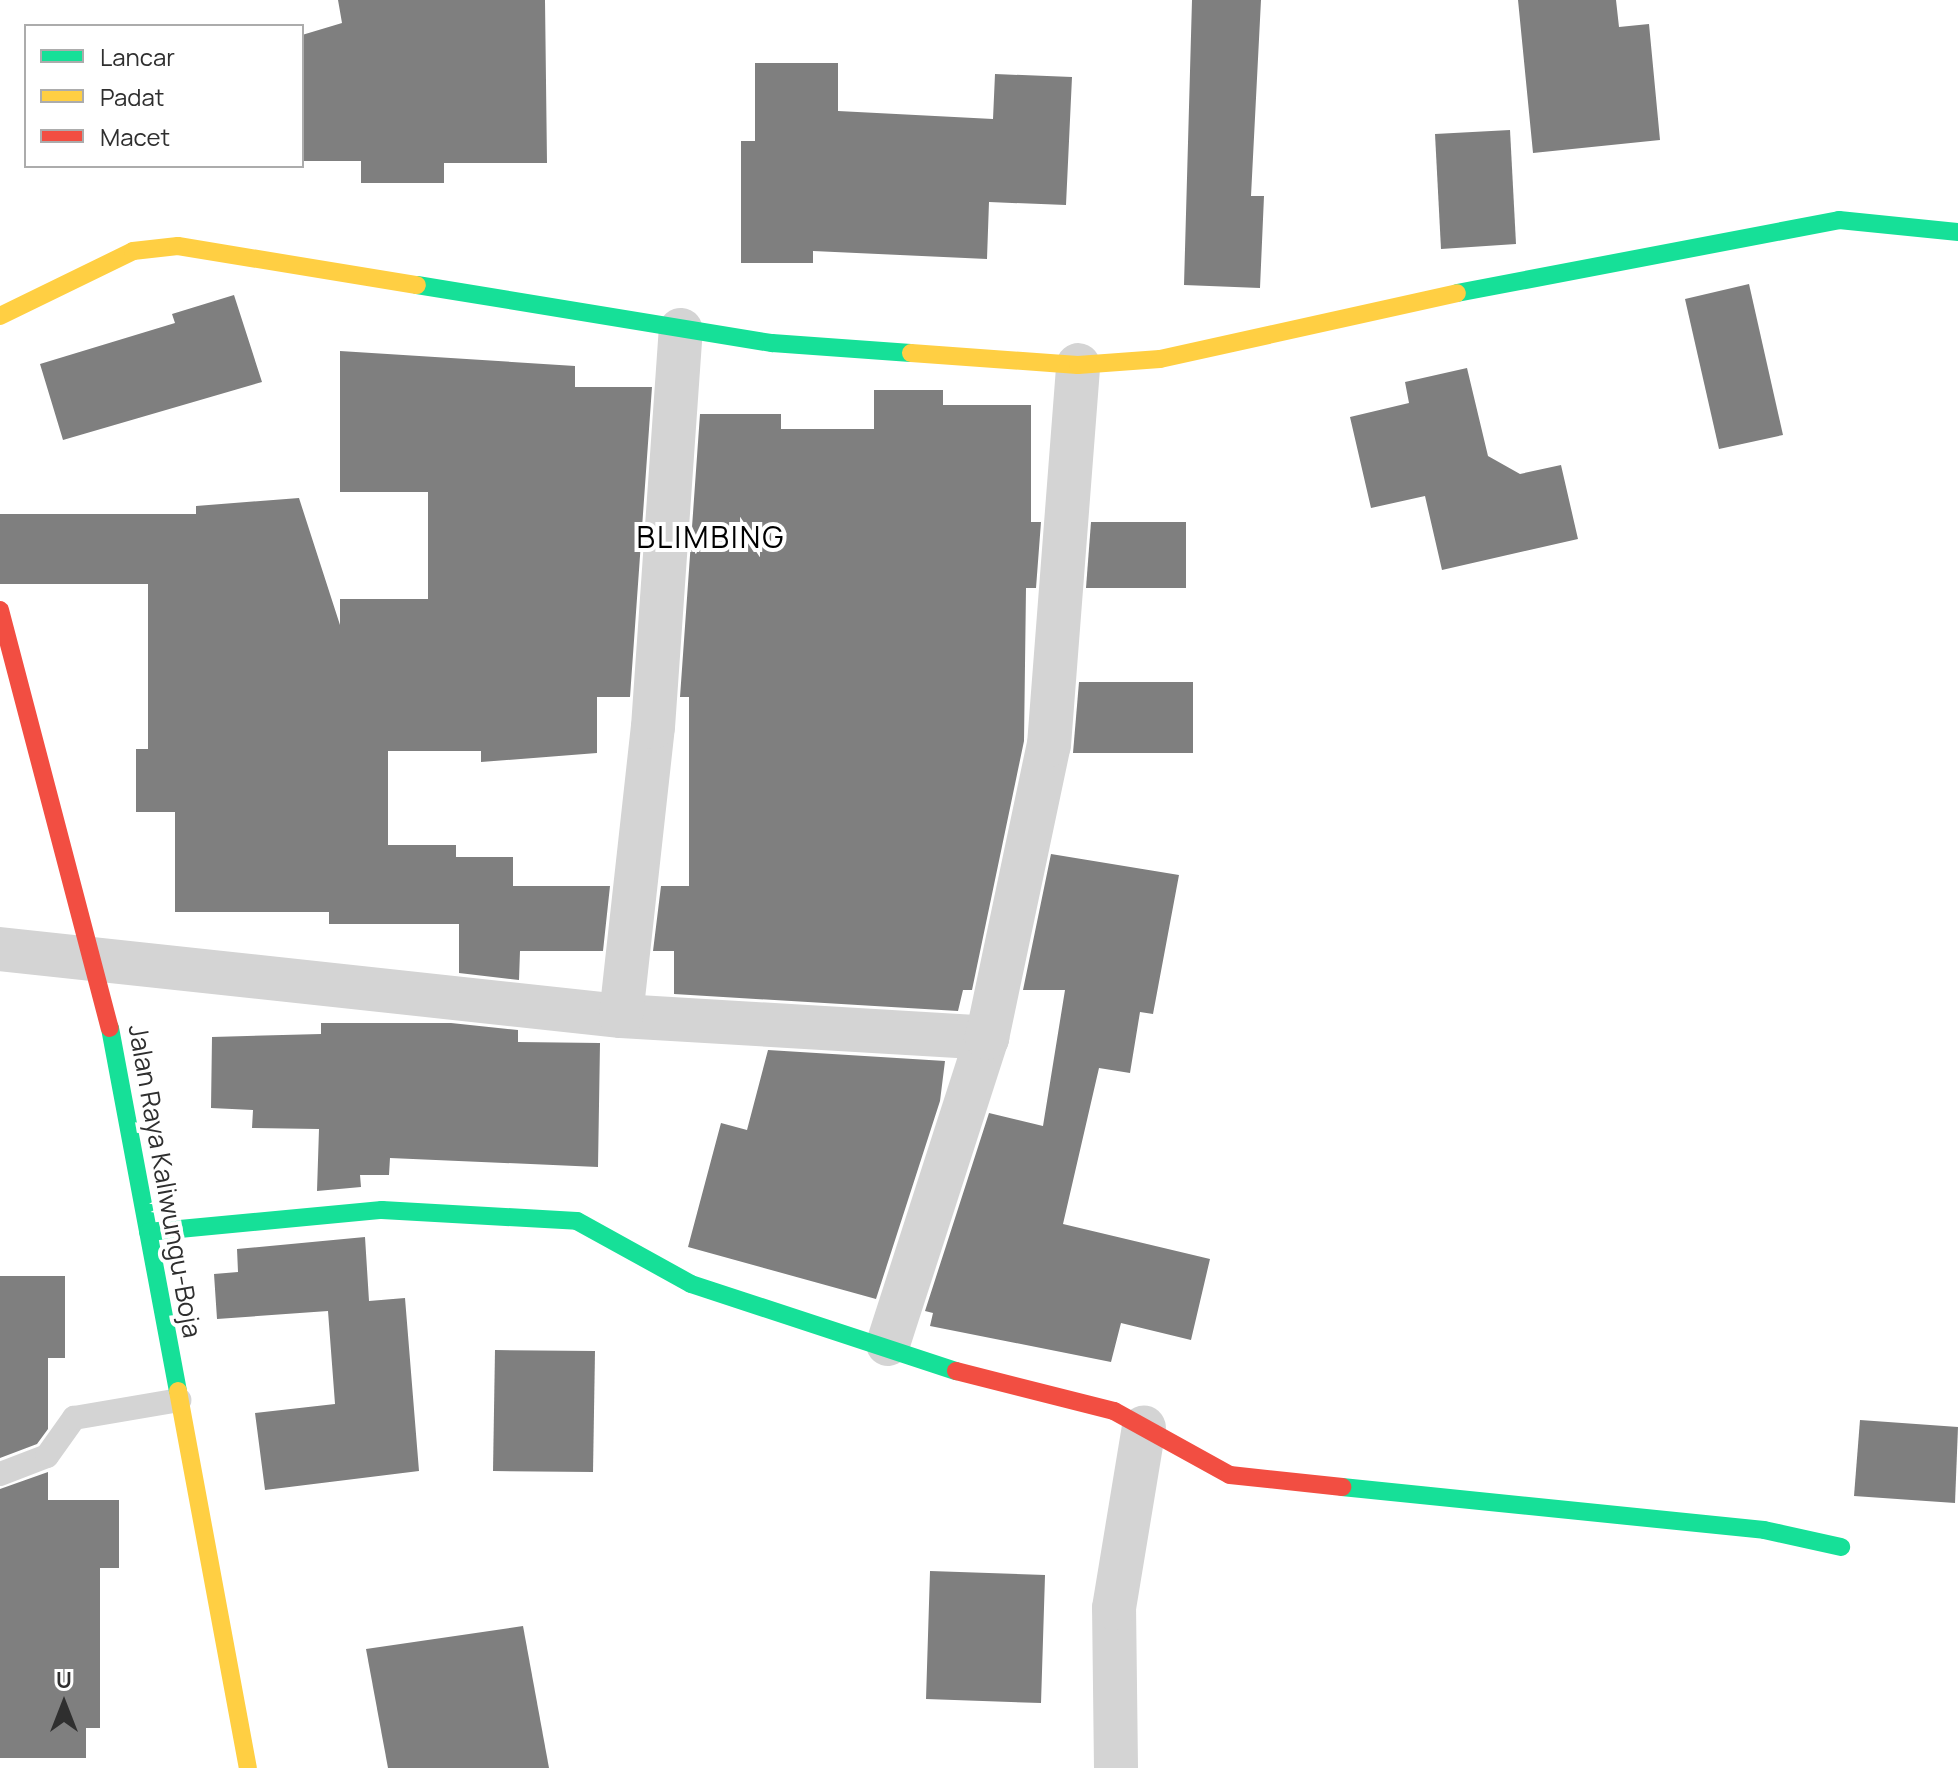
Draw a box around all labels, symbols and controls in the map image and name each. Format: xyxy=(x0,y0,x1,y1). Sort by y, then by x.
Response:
legend xyxy=(24,24,304,168)
text: Lancar xyxy=(100,40,175,73)
text: Padat xyxy=(100,80,164,113)
text: Macet xyxy=(100,120,170,153)
district label: BLIMBING xyxy=(636,519,786,555)
street label: Jalan Raya Kaliwungu-Boja xyxy=(122,1022,208,1340)
north arrow xyxy=(24,1664,104,1744)
text: U xyxy=(56,1665,72,1695)

